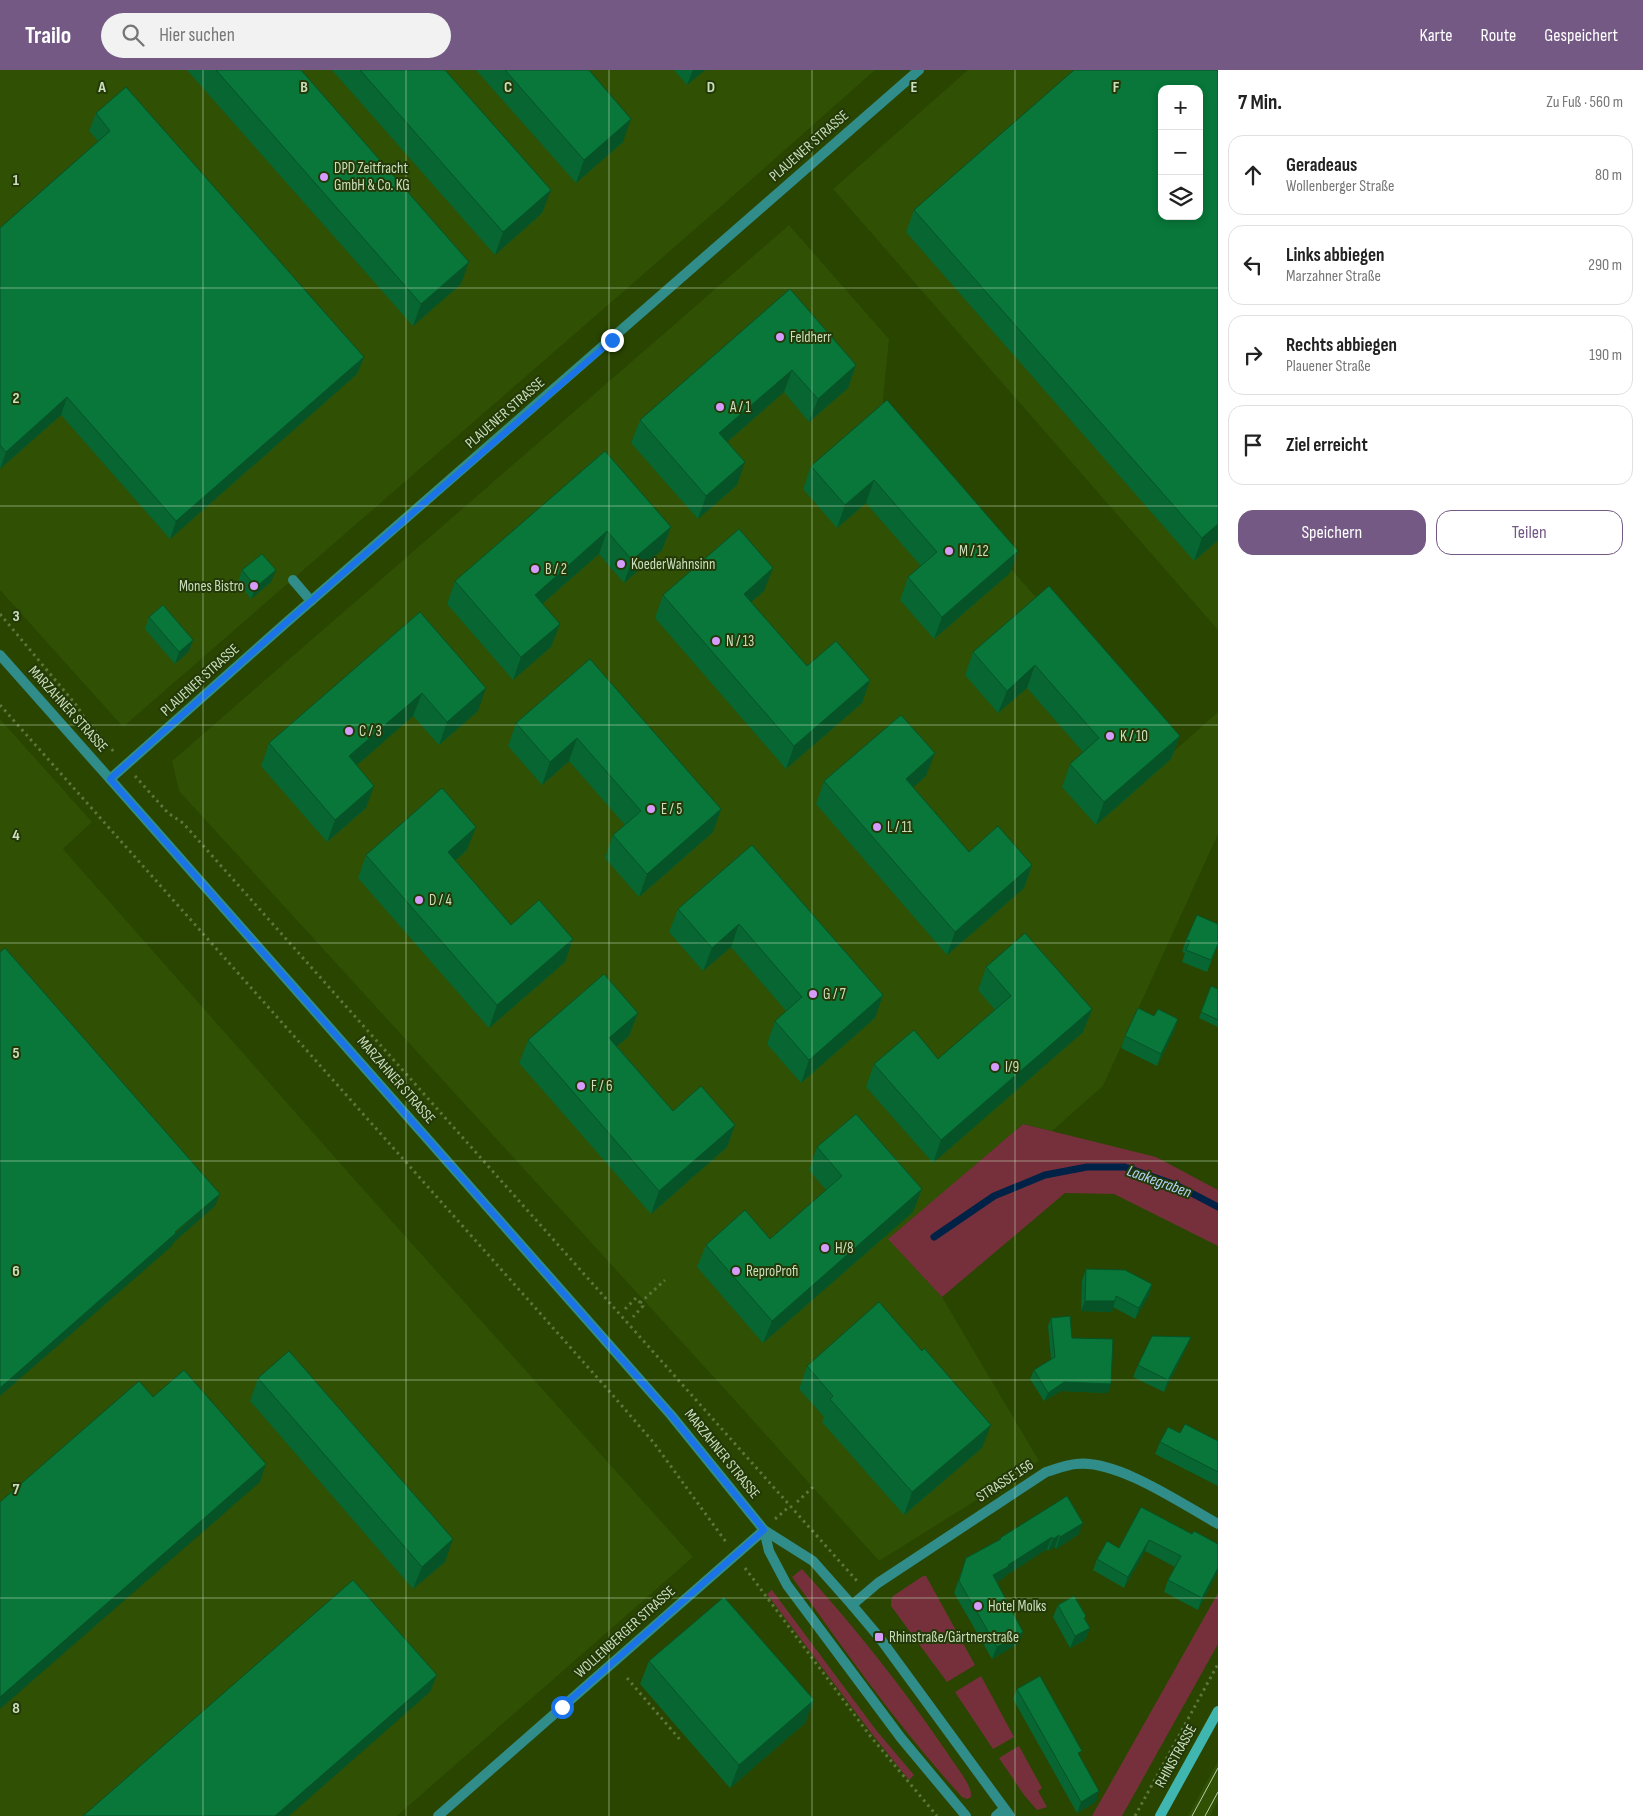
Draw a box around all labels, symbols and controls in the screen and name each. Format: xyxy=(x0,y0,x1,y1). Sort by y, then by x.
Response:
search box xyxy=(101,13,451,58)
text: Trailo xyxy=(25,21,71,50)
icon: search xyxy=(119,21,147,49)
text: Hier suchen xyxy=(159,24,235,47)
text: Karte xyxy=(1420,25,1453,46)
text: Route xyxy=(1481,25,1516,46)
text: Gespeichert xyxy=(1544,25,1618,46)
text: A xyxy=(97,78,106,97)
text: B xyxy=(300,78,308,97)
text: C xyxy=(504,78,512,97)
text: D xyxy=(707,78,715,97)
text: E xyxy=(911,78,918,97)
text: F xyxy=(1113,78,1120,97)
map controls xyxy=(1158,85,1203,220)
button: + xyxy=(1158,85,1203,130)
text: 7 Min. xyxy=(1238,90,1282,115)
text: Zu Fuß · 560 m xyxy=(1546,93,1623,112)
street label: PLAUENER STRASSE xyxy=(765,106,853,186)
button: − xyxy=(1158,130,1203,175)
text: Geradeaus xyxy=(1286,154,1357,177)
place label: DPD Zeitfracht GmbH & Co. KG xyxy=(334,159,410,195)
icon: ahead xyxy=(1239,161,1267,189)
text: 80 m xyxy=(1595,166,1622,185)
text: 1 xyxy=(13,171,20,190)
marker: DPD Zeitfracht GmbH & Co. KG xyxy=(318,171,330,183)
button: layers xyxy=(1158,175,1203,220)
text: Wollenberger Straße xyxy=(1286,177,1395,196)
text: Links abbiegen xyxy=(1286,244,1384,267)
icon: left xyxy=(1239,251,1267,279)
text: 290 m xyxy=(1588,256,1622,275)
text: Marzahner Straße xyxy=(1286,267,1381,286)
place label: Feldherr xyxy=(790,328,832,347)
route end xyxy=(601,329,624,352)
marker: Feldherr xyxy=(774,331,786,343)
text: Rechts abbiegen xyxy=(1286,334,1397,357)
icon: right xyxy=(1239,341,1267,369)
text: 190 m xyxy=(1589,346,1622,365)
text: Plauener Straße xyxy=(1286,357,1371,376)
street label: PLAUENER STRASSE xyxy=(461,373,549,453)
text: 2 xyxy=(12,389,20,408)
place label: A / 1 xyxy=(729,398,752,417)
marker: A / 1 xyxy=(714,401,726,413)
icon: arrive xyxy=(1239,431,1267,459)
text: Ziel erreicht xyxy=(1286,434,1368,457)
button: Speichern xyxy=(1238,510,1426,555)
button: Teilen xyxy=(1436,510,1623,555)
place label: M / 12 xyxy=(959,542,989,561)
marker: M / 12 xyxy=(943,545,955,557)
place label: KoederWahnsinn xyxy=(631,555,715,574)
marker: KoederWahnsinn xyxy=(615,558,627,570)
place label: B / 2 xyxy=(545,560,567,579)
marker: B / 2 xyxy=(529,563,541,575)
place label: Mones Bistro xyxy=(179,577,244,596)
marker: Mones Bistro xyxy=(248,580,260,592)
text: 3 xyxy=(12,607,20,626)
place label: N / 13 xyxy=(726,632,754,651)
marker: N / 13 xyxy=(710,635,722,647)
street label: PLAUENER STRASSE xyxy=(157,640,243,720)
street label: MARZAHNER STRASSE xyxy=(24,662,112,756)
place label: C / 3 xyxy=(359,722,382,741)
marker: C / 3 xyxy=(343,725,355,737)
place label: K / 10 xyxy=(1120,727,1148,746)
marker: K / 10 xyxy=(1104,730,1116,742)
place label: E / 5 xyxy=(661,800,682,819)
marker: E / 5 xyxy=(645,803,657,815)
place label: L / 11 xyxy=(887,818,913,837)
marker: L / 11 xyxy=(871,821,883,833)
text: 4 xyxy=(12,826,20,845)
place label: D / 4 xyxy=(429,891,452,910)
marker: D / 4 xyxy=(413,894,425,906)
place label: G / 7 xyxy=(823,985,846,1004)
marker: G / 7 xyxy=(807,988,819,1000)
street label: MARZAHNER STRASSE xyxy=(353,1032,439,1128)
text: 5 xyxy=(12,1044,20,1063)
place label: I/9 xyxy=(1005,1058,1019,1077)
marker: I/9 xyxy=(989,1061,1001,1073)
place label: F / 6 xyxy=(591,1077,613,1096)
marker: F / 6 xyxy=(575,1080,587,1092)
water label: Laakegraben xyxy=(1124,1162,1194,1203)
place label: H/8 xyxy=(835,1239,854,1258)
marker: H/8 xyxy=(819,1242,831,1254)
text: 6 xyxy=(12,1262,20,1281)
place label: ReproProfi xyxy=(746,1262,798,1281)
marker: ReproProfi xyxy=(730,1265,742,1277)
street label: MARZAHNER STRASSE xyxy=(680,1405,764,1503)
street label: STRASSE 156 xyxy=(973,1455,1037,1507)
text: 7 xyxy=(13,1480,20,1499)
street label: WOLLENBERGER STRASSE xyxy=(571,1582,679,1682)
place label: Hotel Molks xyxy=(988,1597,1046,1616)
marker: Hotel Molks xyxy=(972,1600,984,1612)
place label: Rhinstraße/Gärtnerstraße xyxy=(889,1628,1019,1647)
marker: Rhinstraße/Gärtnerstraße xyxy=(873,1631,885,1643)
route start xyxy=(551,1696,574,1719)
text: 8 xyxy=(12,1699,20,1718)
street label: RHINSTRASSE xyxy=(1151,1721,1201,1791)

